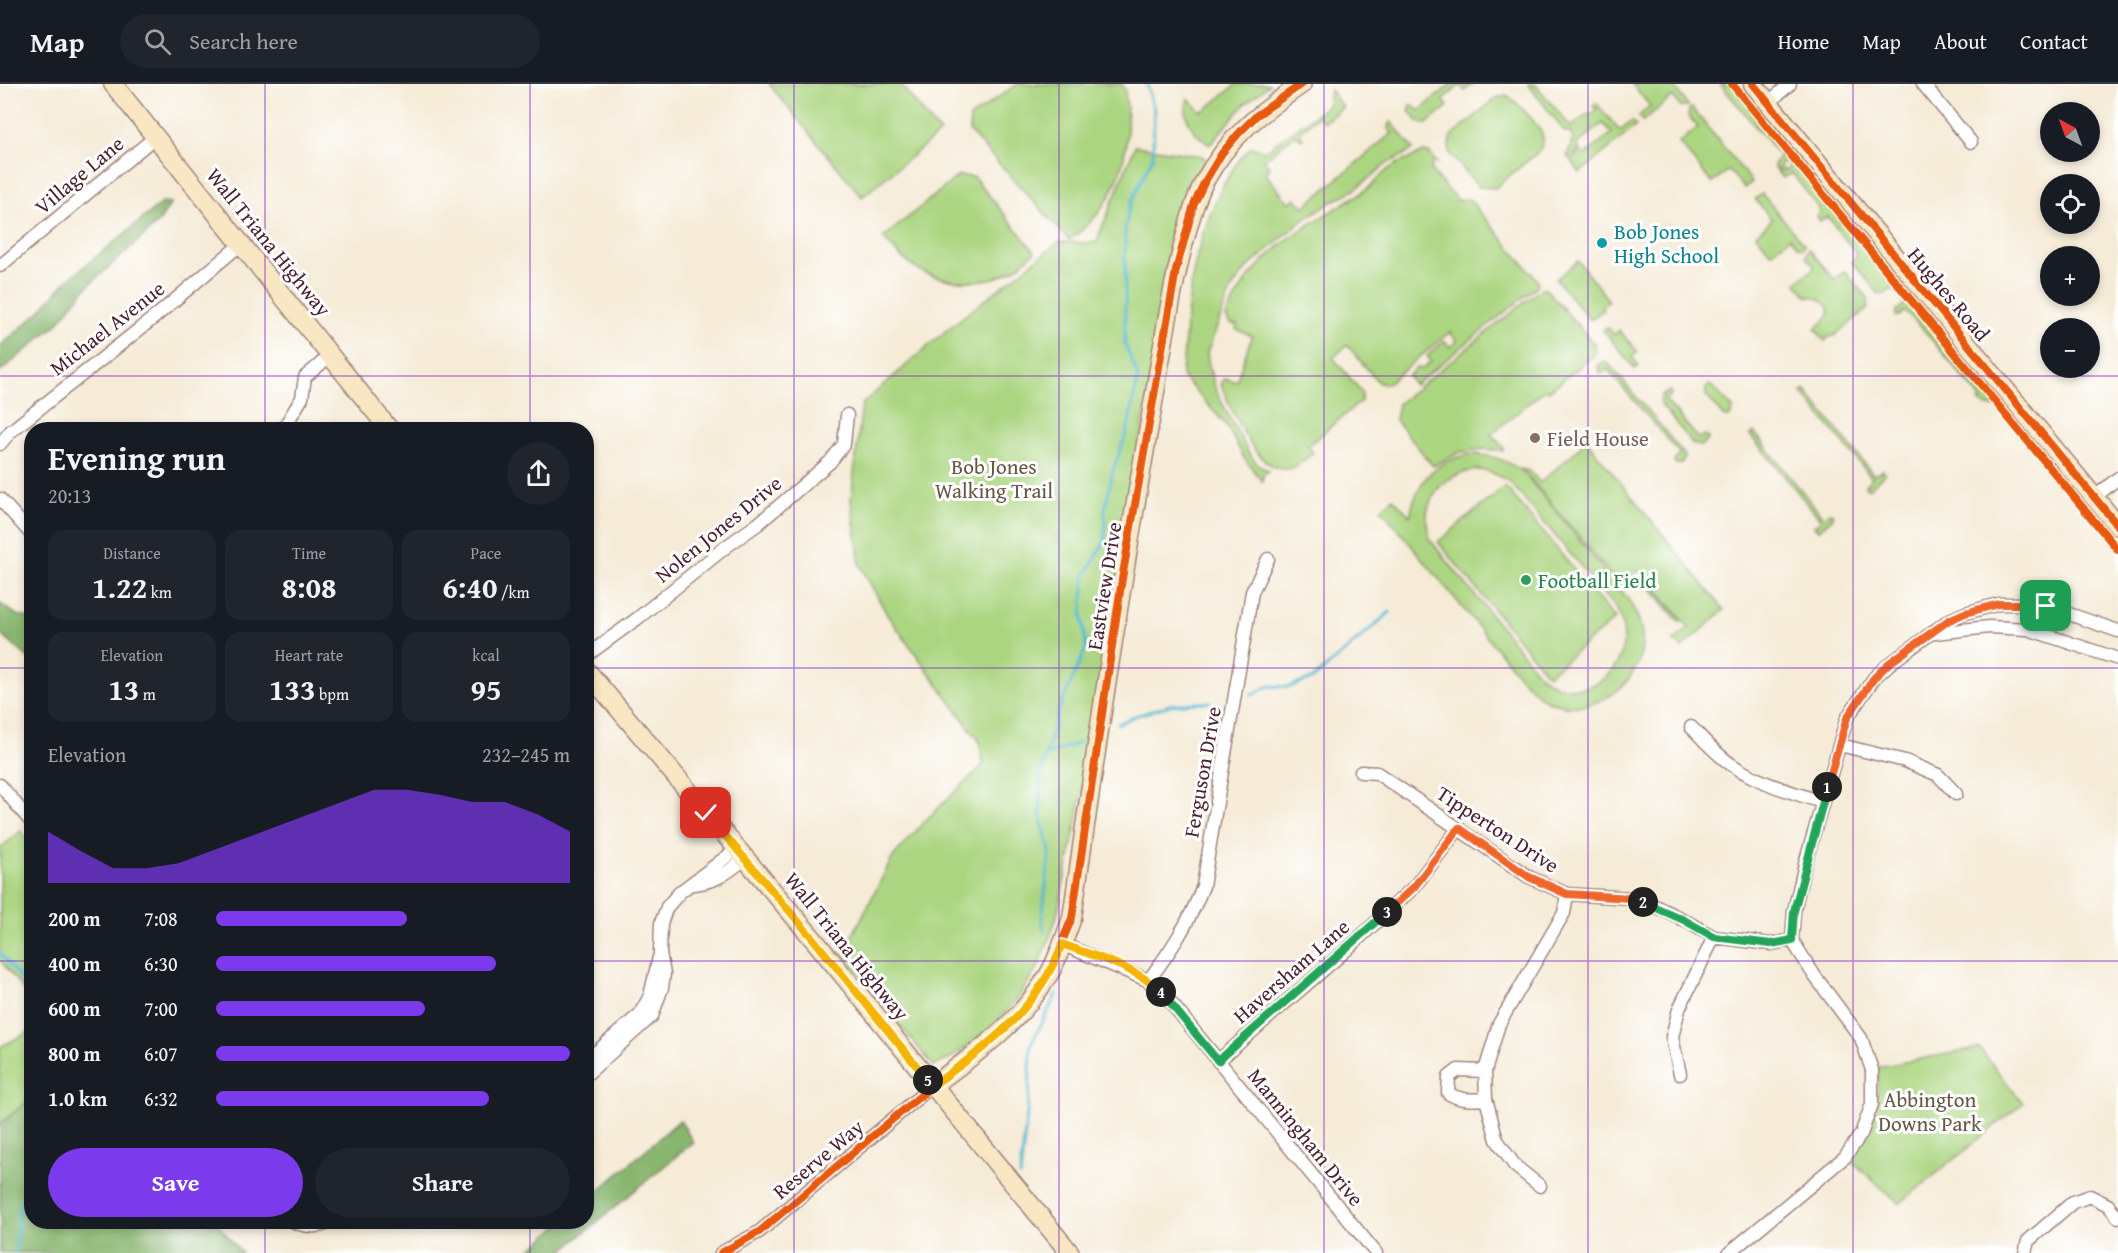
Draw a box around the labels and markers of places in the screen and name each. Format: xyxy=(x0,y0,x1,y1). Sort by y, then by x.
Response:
place label: Bob Jones High School xyxy=(1614,216,1719,271)
marker: Bob Jones High School xyxy=(1595,236,1609,250)
place label: Field House xyxy=(1547,423,1649,454)
marker: Field House xyxy=(1528,431,1542,445)
place label: Football Field xyxy=(1538,565,1657,596)
marker: Football Field xyxy=(1519,573,1533,587)
pin xyxy=(2020,580,2071,631)
pin: 1 xyxy=(1812,772,1842,802)
pin xyxy=(680,787,731,838)
pin: 2 xyxy=(1628,887,1658,917)
pin: 3 xyxy=(1372,897,1402,927)
pin: 4 xyxy=(1146,977,1176,1007)
pin: 5 xyxy=(913,1065,943,1095)

